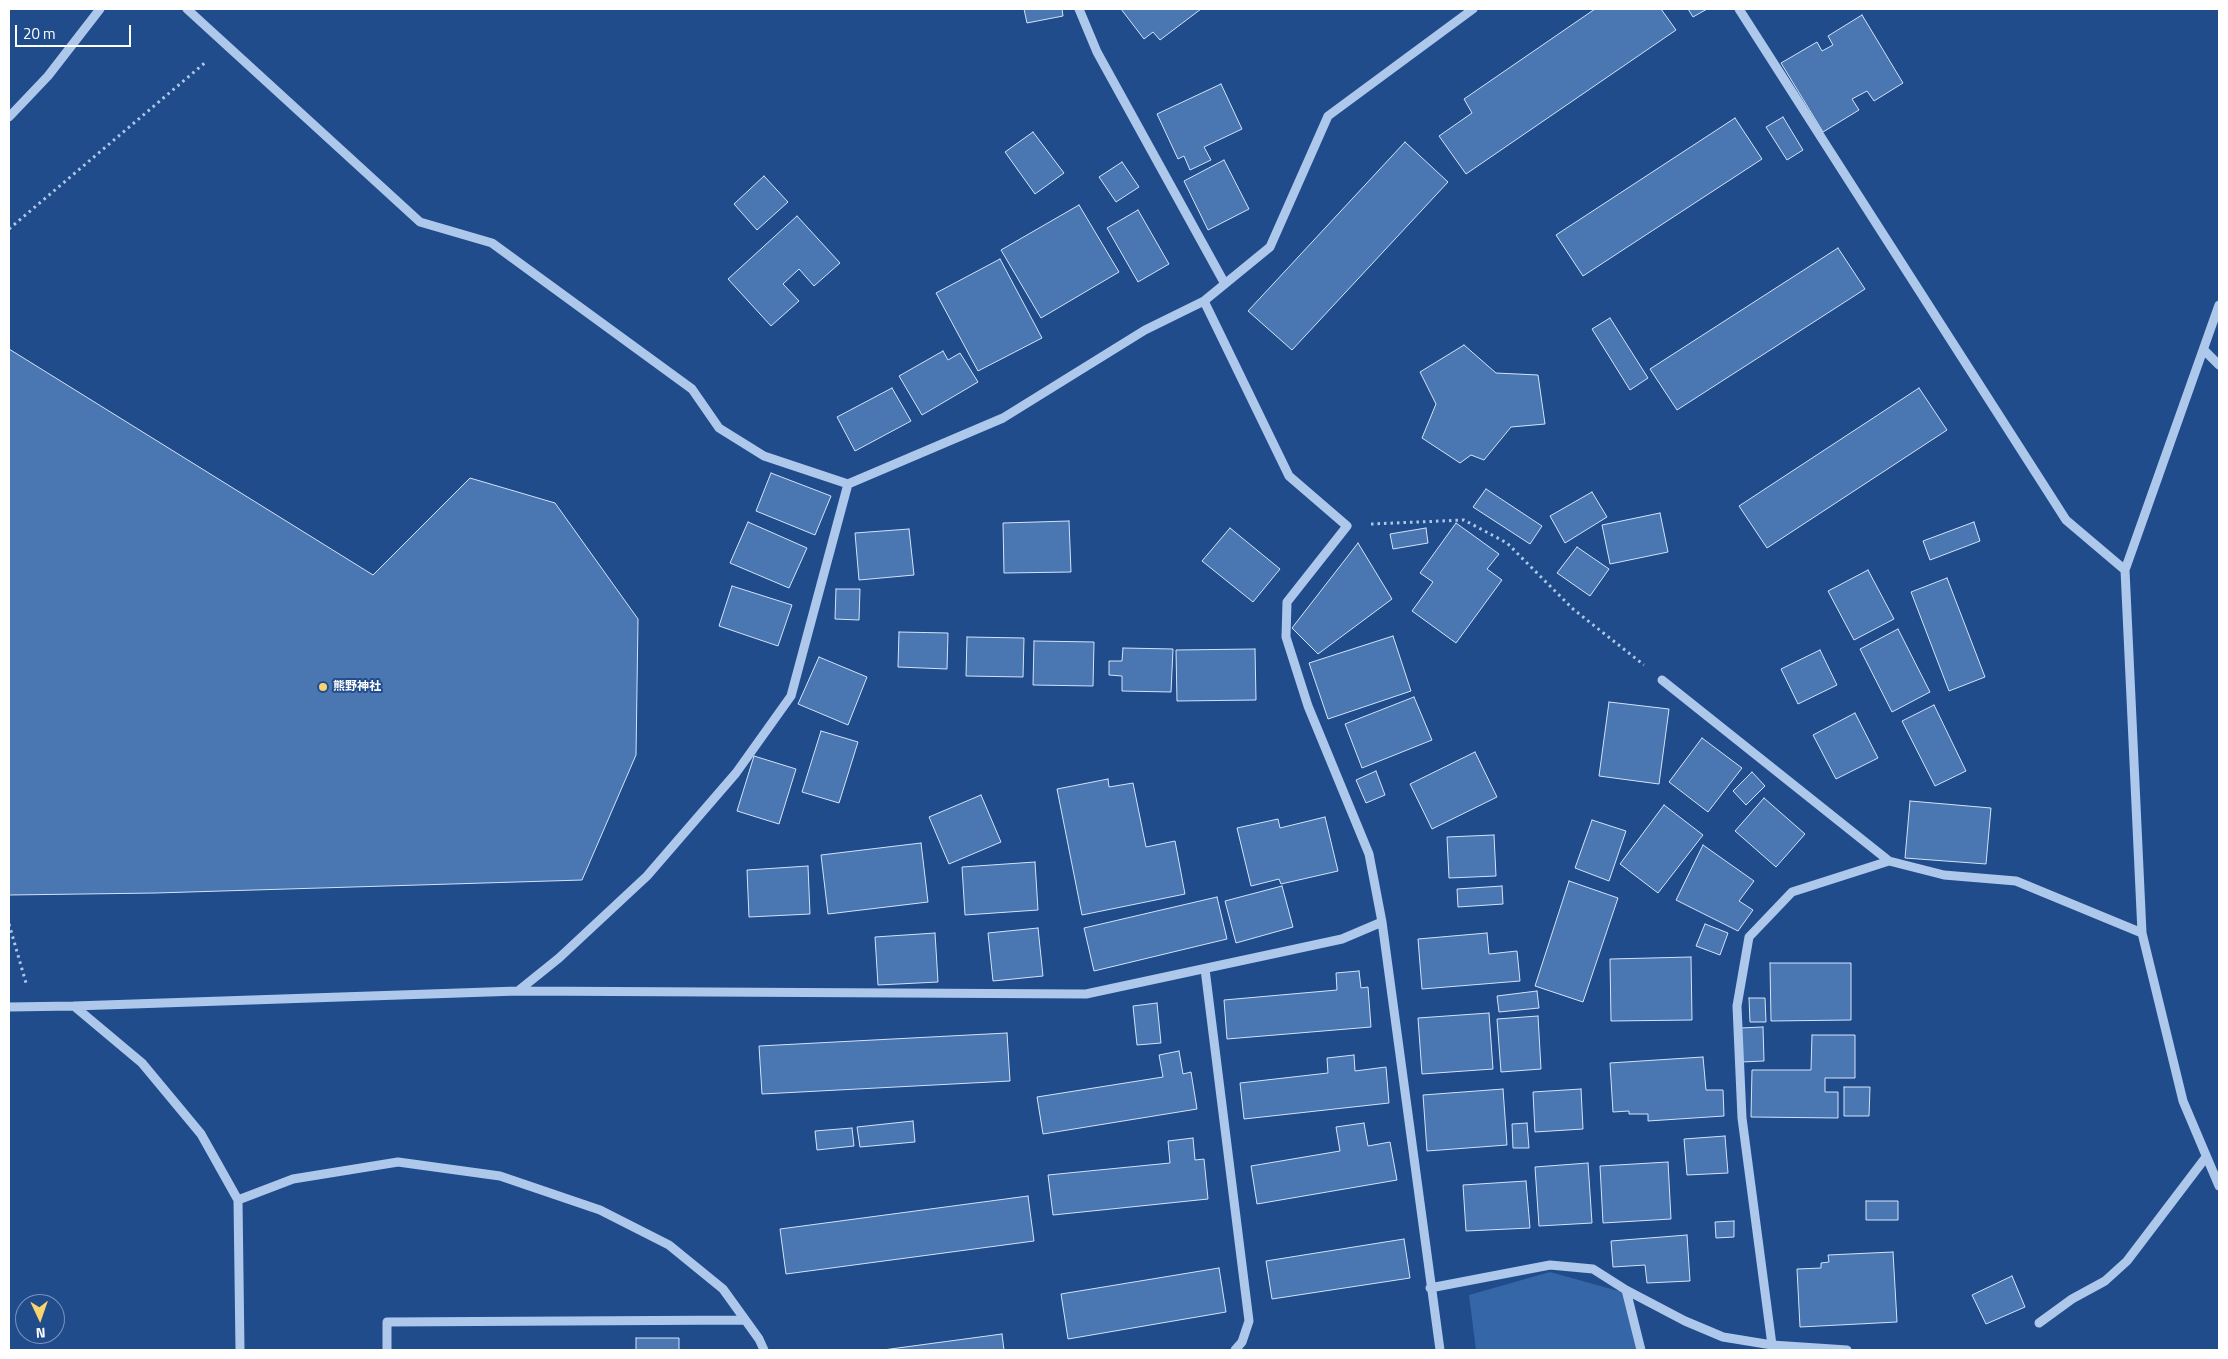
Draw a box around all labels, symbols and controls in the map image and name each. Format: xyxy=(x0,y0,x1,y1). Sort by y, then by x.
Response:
scale bar xyxy=(18,15,134,47)
text: 20 m xyxy=(23,22,56,45)
place label: 熊野神社 xyxy=(333,680,381,694)
marker: 熊野神社 xyxy=(317,681,329,693)
north arrow xyxy=(15,1294,65,1344)
text: N xyxy=(35,1323,46,1344)

